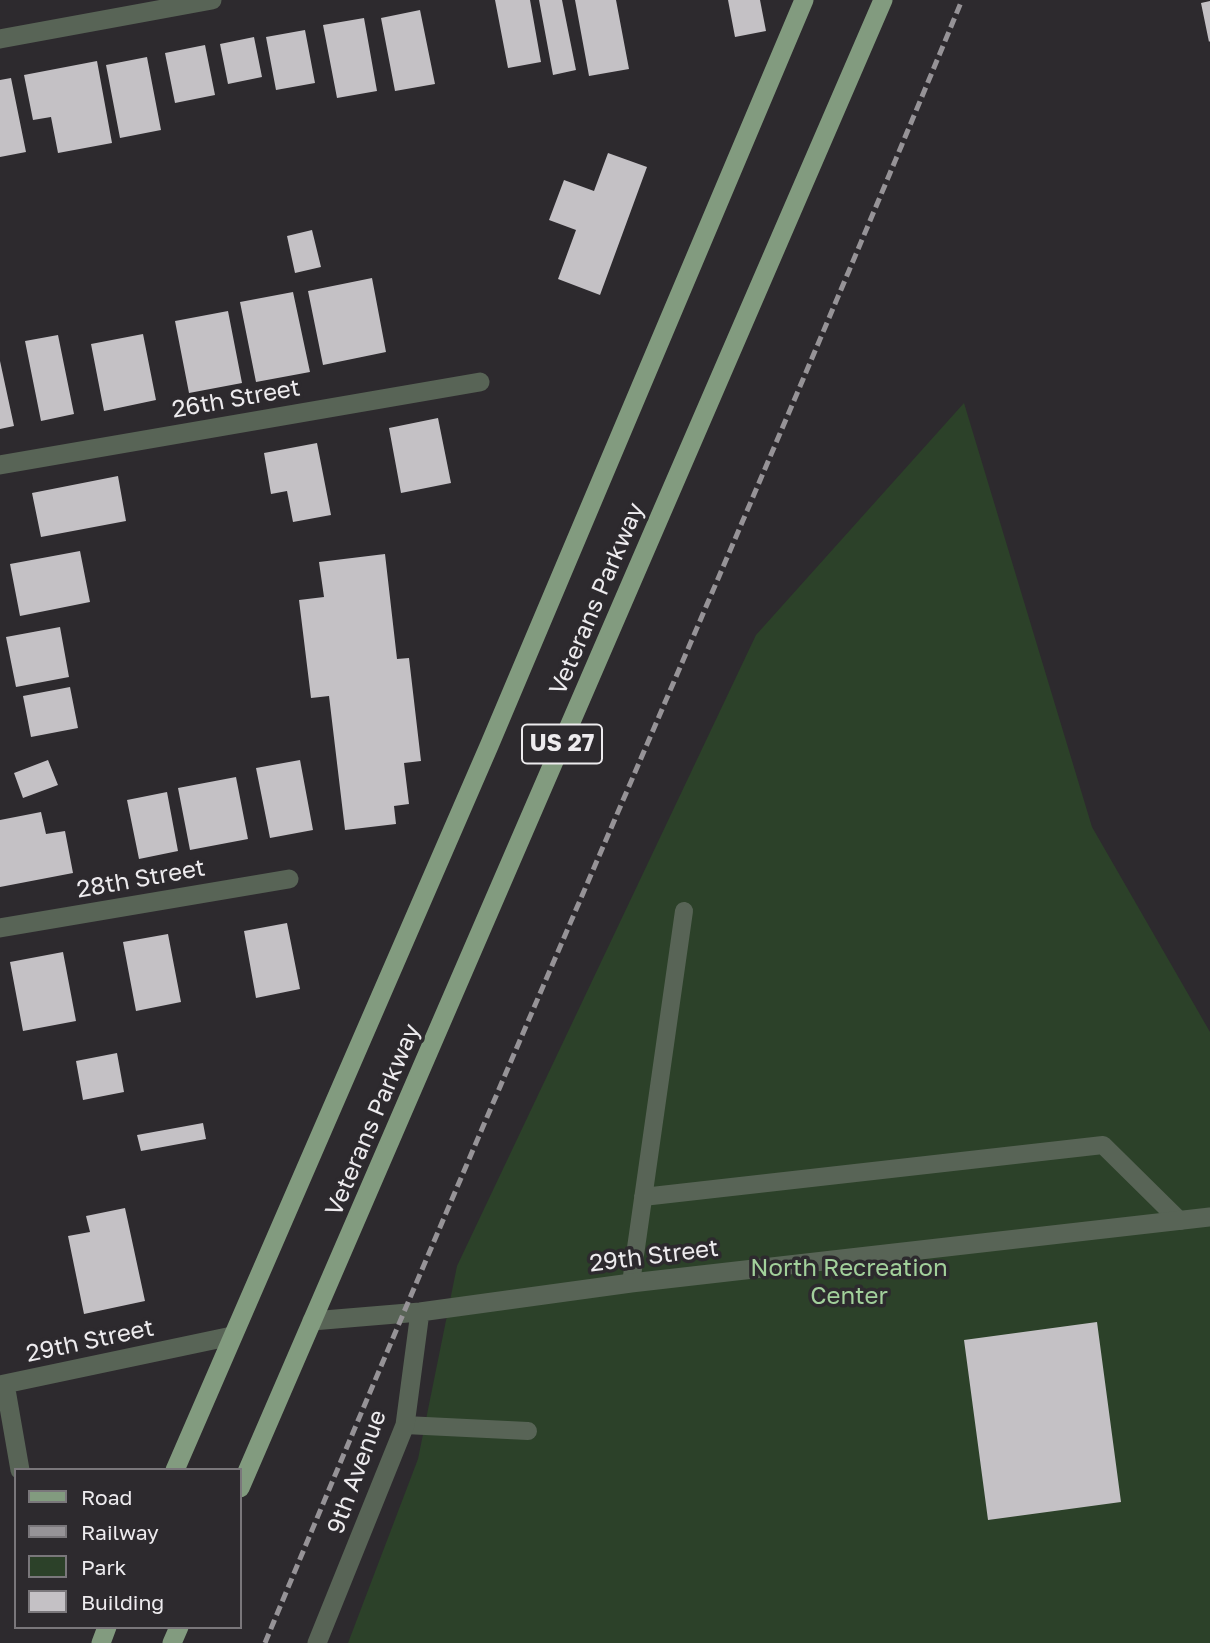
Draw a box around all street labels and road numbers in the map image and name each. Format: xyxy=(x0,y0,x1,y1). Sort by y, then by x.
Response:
street label: 26th Street xyxy=(170,374,302,424)
street label: Veterans Parkway xyxy=(544,499,650,699)
road number: US 27 xyxy=(522,724,602,764)
street label: 28th Street xyxy=(75,854,207,904)
street label: Veterans Parkway xyxy=(320,1020,426,1220)
street label: 29th Street xyxy=(588,1234,720,1278)
street label: 29th Street xyxy=(24,1313,156,1369)
street label: 9th Avenue xyxy=(321,1406,393,1538)

